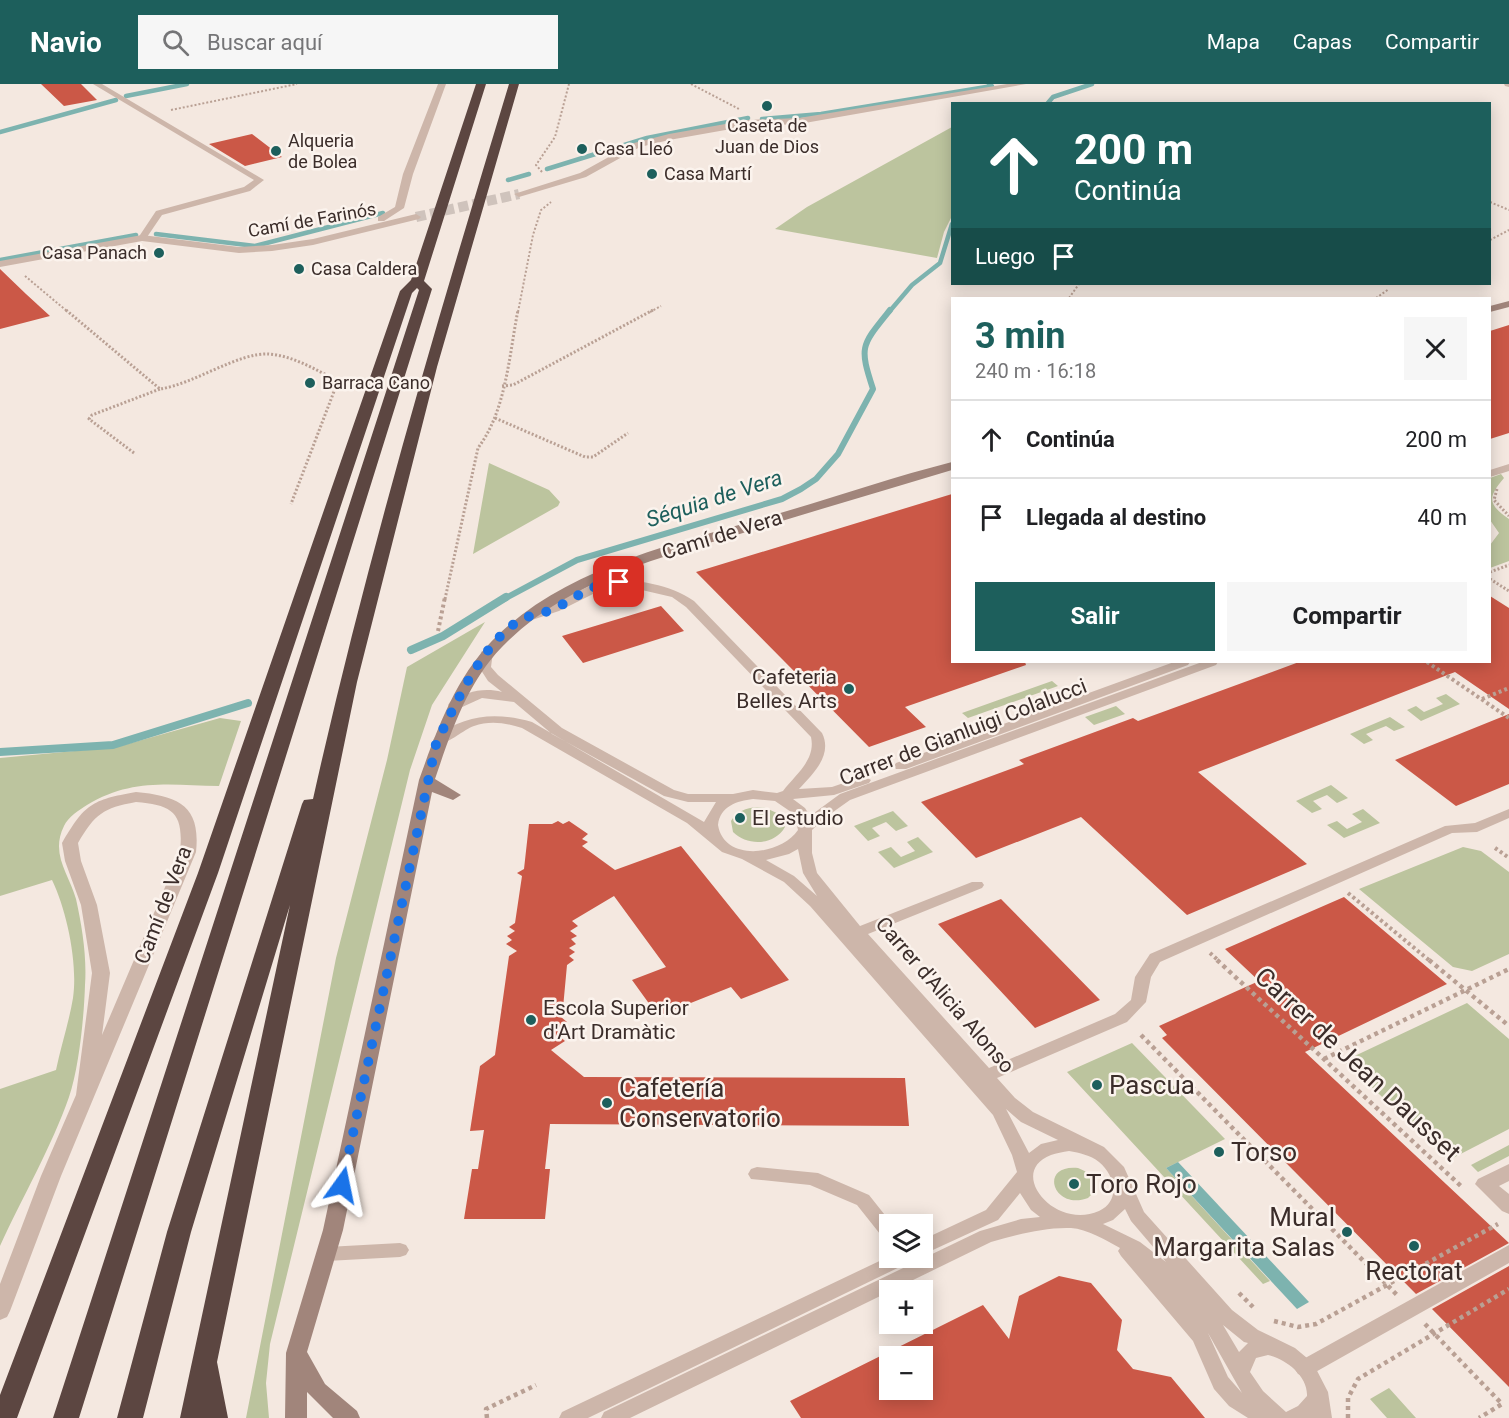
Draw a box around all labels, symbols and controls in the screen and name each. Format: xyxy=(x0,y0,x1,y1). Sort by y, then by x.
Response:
search box xyxy=(138,15,558,69)
text: Navio xyxy=(30,26,102,59)
icon: search xyxy=(159,26,192,59)
text: Buscar aquí xyxy=(207,30,323,55)
text: Mapa xyxy=(1207,30,1260,54)
text: Capas xyxy=(1293,30,1352,54)
text: Compartir xyxy=(1385,30,1479,54)
marker: Caseta de Juan de Dios xyxy=(760,99,774,113)
place label: Caseta de Juan de Dios xyxy=(715,115,819,157)
text: 200 m xyxy=(1074,125,1193,174)
icon: ahead xyxy=(975,126,1053,204)
place label: Alqueria de Bolea xyxy=(288,130,357,172)
place label: Casa Lleó xyxy=(594,138,673,159)
marker: Casa Lleó xyxy=(575,142,589,156)
marker: Alqueria de Bolea xyxy=(269,144,283,158)
place label: Casa Martí xyxy=(664,163,752,184)
marker: Casa Martí xyxy=(645,167,659,181)
text: Continúa xyxy=(1074,175,1182,207)
street label: Camí de Farinós xyxy=(246,198,378,241)
icon: arrive xyxy=(1047,240,1080,273)
place label: Casa Panach xyxy=(42,242,147,263)
text: Luego xyxy=(975,244,1035,269)
marker: Casa Panach xyxy=(152,246,166,260)
place label: Casa Caldera xyxy=(311,258,417,279)
marker: Casa Caldera xyxy=(292,262,306,276)
text: 3 min xyxy=(975,315,1066,357)
button: close xyxy=(1404,317,1467,380)
text: 240 m · 16:18 xyxy=(975,359,1096,383)
place label: Barraca Cano xyxy=(322,372,430,393)
marker: Barraca Cano xyxy=(303,376,317,390)
icon: ahead xyxy=(975,423,1008,456)
text: Continúa xyxy=(1026,427,1115,452)
text: 200 m xyxy=(1405,427,1467,452)
water label: Séquia de Vera xyxy=(643,465,785,532)
icon: arrive xyxy=(975,501,1008,534)
street label: Camí de Vera xyxy=(659,505,785,565)
text: Llegada al destino xyxy=(1026,505,1206,530)
text: 40 m xyxy=(1418,505,1467,530)
pin xyxy=(593,556,644,607)
icon: arrive xyxy=(602,565,635,598)
button: Salir xyxy=(975,582,1215,651)
button: Compartir xyxy=(1227,582,1467,651)
place label: Cafeteria Belles Arts xyxy=(736,665,837,713)
street label: Carrer de Gianluigi Colalucci xyxy=(836,674,1090,790)
marker: Cafeteria Belles Arts xyxy=(842,682,856,696)
place label: El estudio xyxy=(752,806,844,830)
marker: El estudio xyxy=(733,811,747,825)
street label: Camí de Vera xyxy=(130,843,196,967)
street label: Carrer d'Alicia Alonso xyxy=(871,912,1019,1078)
street label: Carrer de Jean Dausset xyxy=(1249,961,1467,1167)
place label: Escola Superior d'Art Dramàtic xyxy=(543,996,689,1044)
marker: Escola Superior d'Art Dramàtic xyxy=(524,1013,538,1027)
place label: Pascua xyxy=(1109,1070,1195,1100)
place label: Cafetería Conservatorio xyxy=(619,1073,781,1133)
marker: Pascua xyxy=(1090,1078,1104,1092)
marker: Cafetería Conservatorio xyxy=(600,1096,614,1110)
place label: Torso xyxy=(1231,1137,1297,1167)
marker: Torso xyxy=(1212,1145,1226,1159)
position arrow xyxy=(310,1153,374,1217)
place label: Toro Rojo xyxy=(1086,1169,1197,1199)
marker: Toro Rojo xyxy=(1067,1177,1081,1191)
place label: Mural Margarita Salas xyxy=(1153,1202,1335,1262)
map controls xyxy=(879,1214,933,1400)
button: layers xyxy=(879,1214,933,1268)
marker: Mural Margarita Salas xyxy=(1340,1225,1354,1239)
marker: Rectorat xyxy=(1407,1239,1421,1253)
place label: Rectorat xyxy=(1365,1256,1463,1286)
button: + xyxy=(879,1280,933,1334)
button: − xyxy=(879,1346,933,1400)

